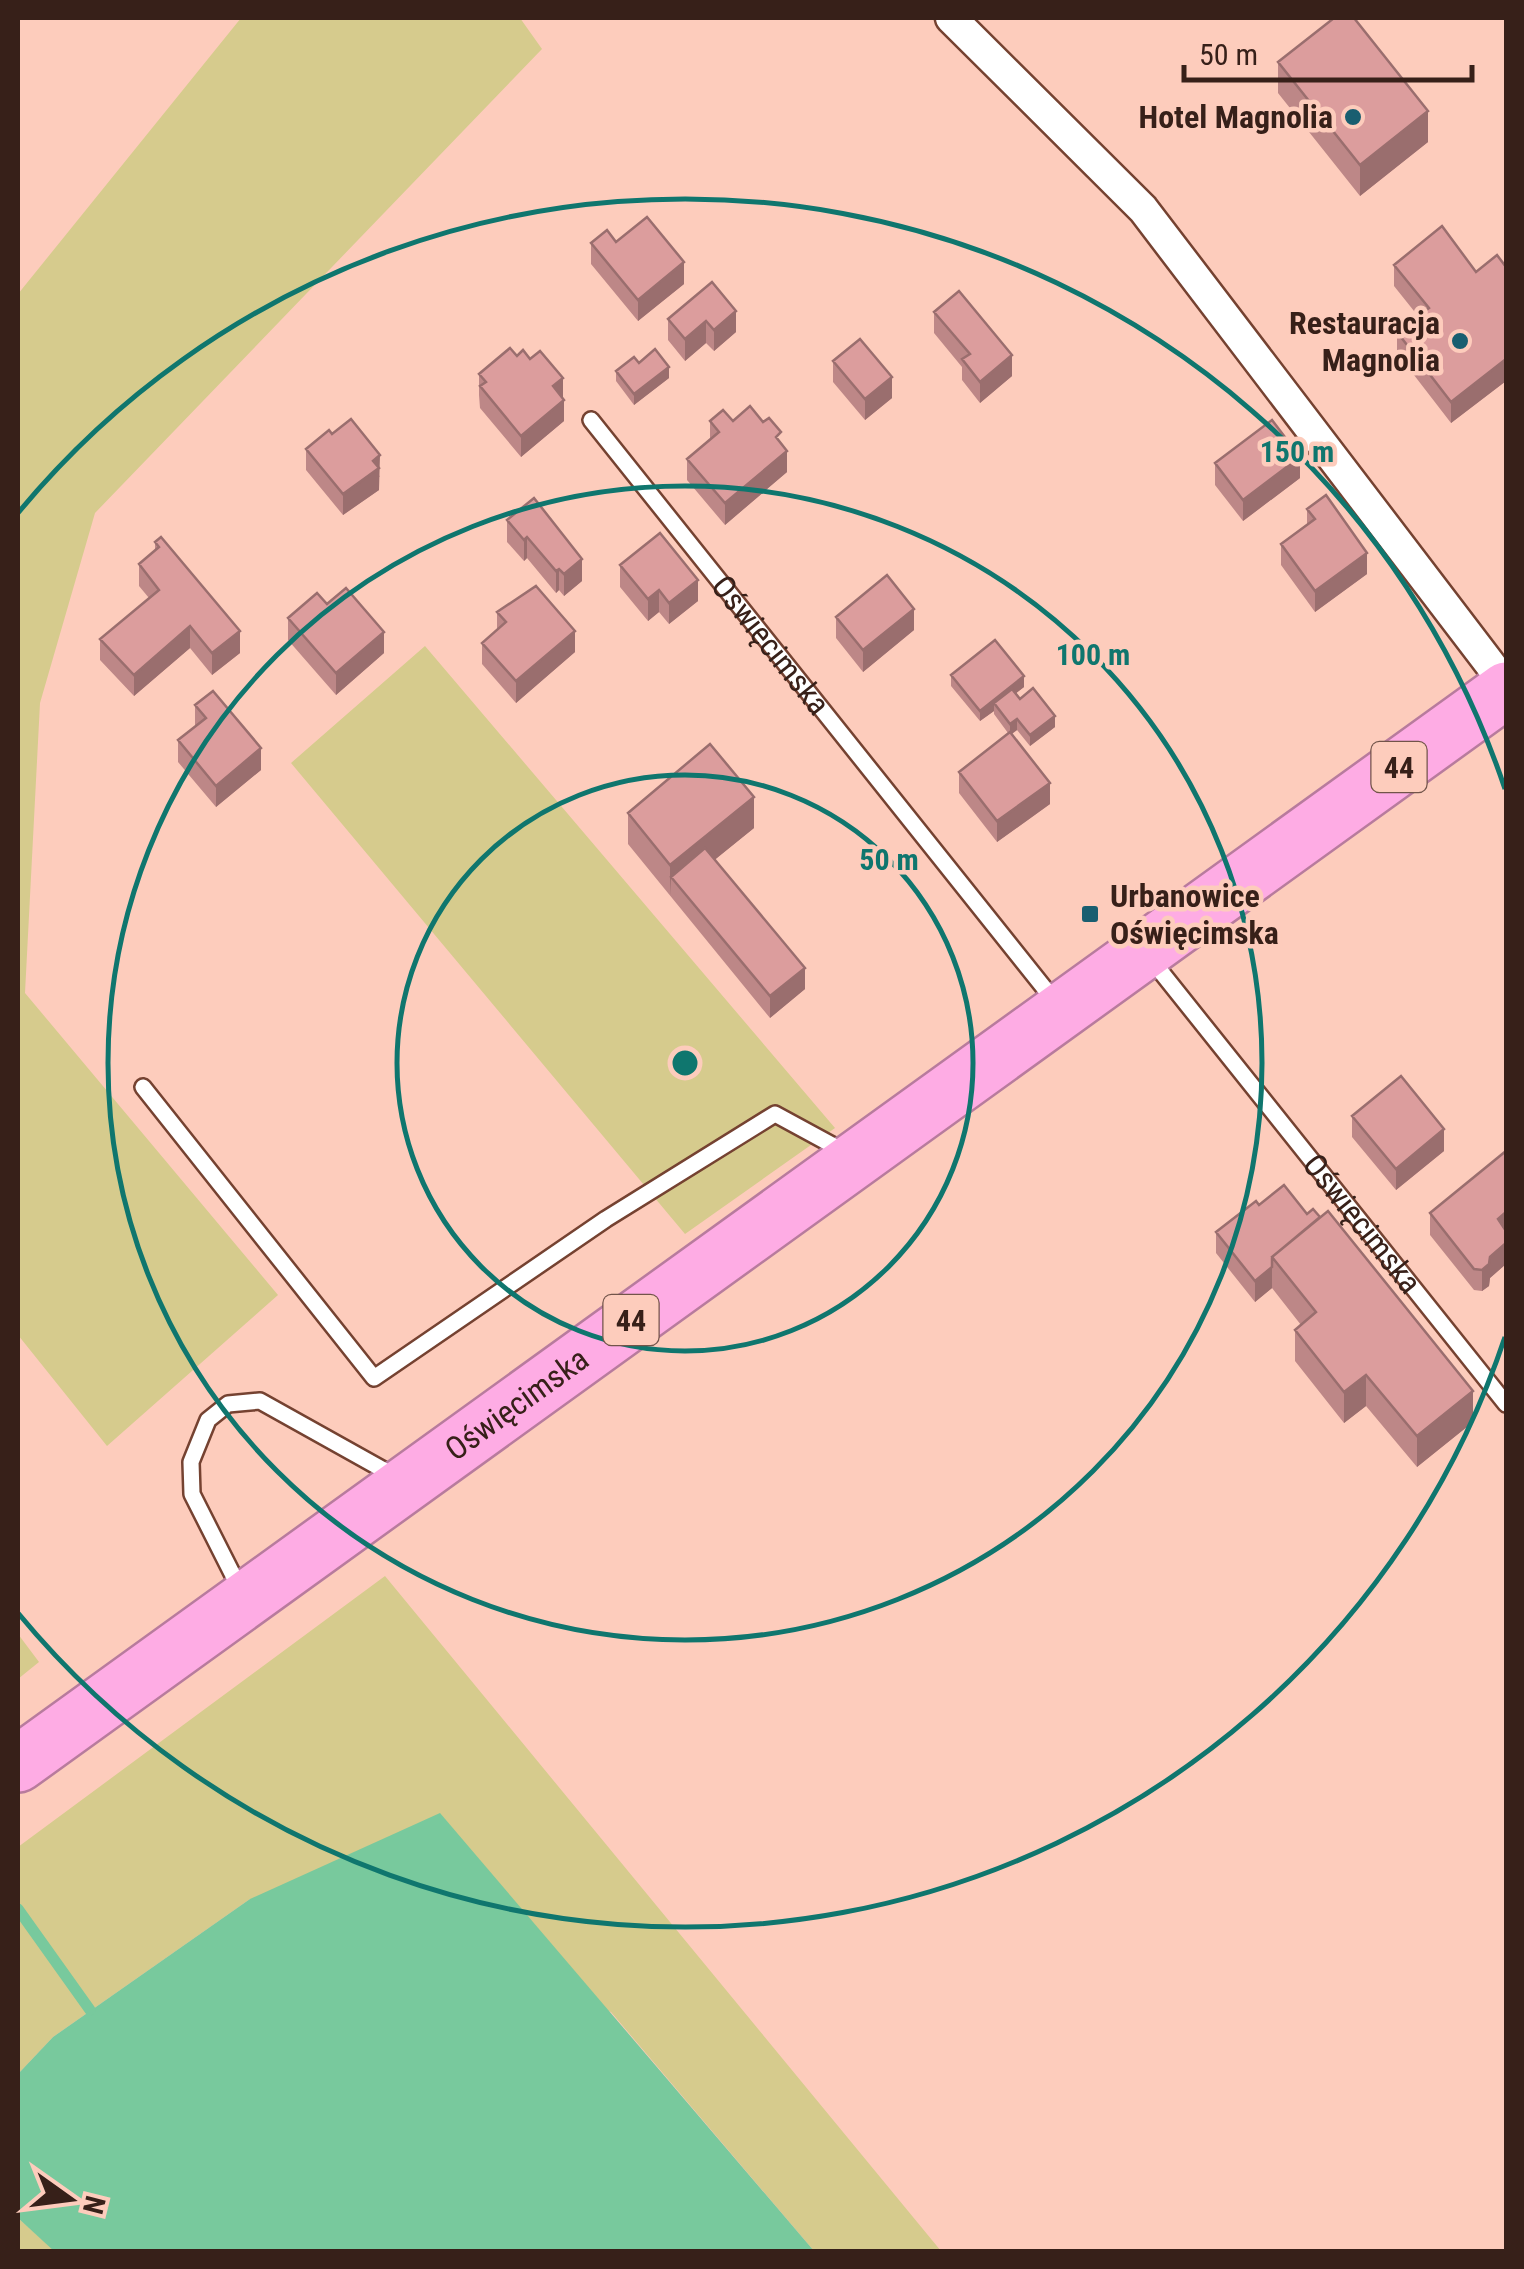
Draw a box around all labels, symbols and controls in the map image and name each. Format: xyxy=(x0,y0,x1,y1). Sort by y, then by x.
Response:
scale bar xyxy=(1184,20,1472,82)
text: 50 m xyxy=(1199,37,1258,72)
place label: Hotel Magnolia xyxy=(1139,98,1333,136)
marker: Hotel Magnolia xyxy=(1342,106,1364,128)
place label: Restauracja Magnolia xyxy=(1289,304,1440,379)
marker: Restauracja Magnolia xyxy=(1449,330,1471,352)
text: 150 m xyxy=(1260,434,1334,469)
street label: Oświęcimska xyxy=(704,568,838,722)
text: 100 m xyxy=(1056,637,1130,672)
road number: 44 xyxy=(1372,742,1426,792)
text: 50 m xyxy=(859,842,919,877)
place label: Urbanowice Oświęcimska xyxy=(1110,877,1279,952)
marker: Urbanowice Oświęcimska xyxy=(1079,903,1101,925)
centre of rings xyxy=(667,1045,703,1081)
street label: Oświęcimska xyxy=(1295,1146,1429,1301)
road number: 44 xyxy=(604,1295,658,1345)
street label: Oświęcimska xyxy=(438,1340,596,1469)
north arrow xyxy=(20,2149,120,2249)
text: N xyxy=(76,2193,112,2217)

